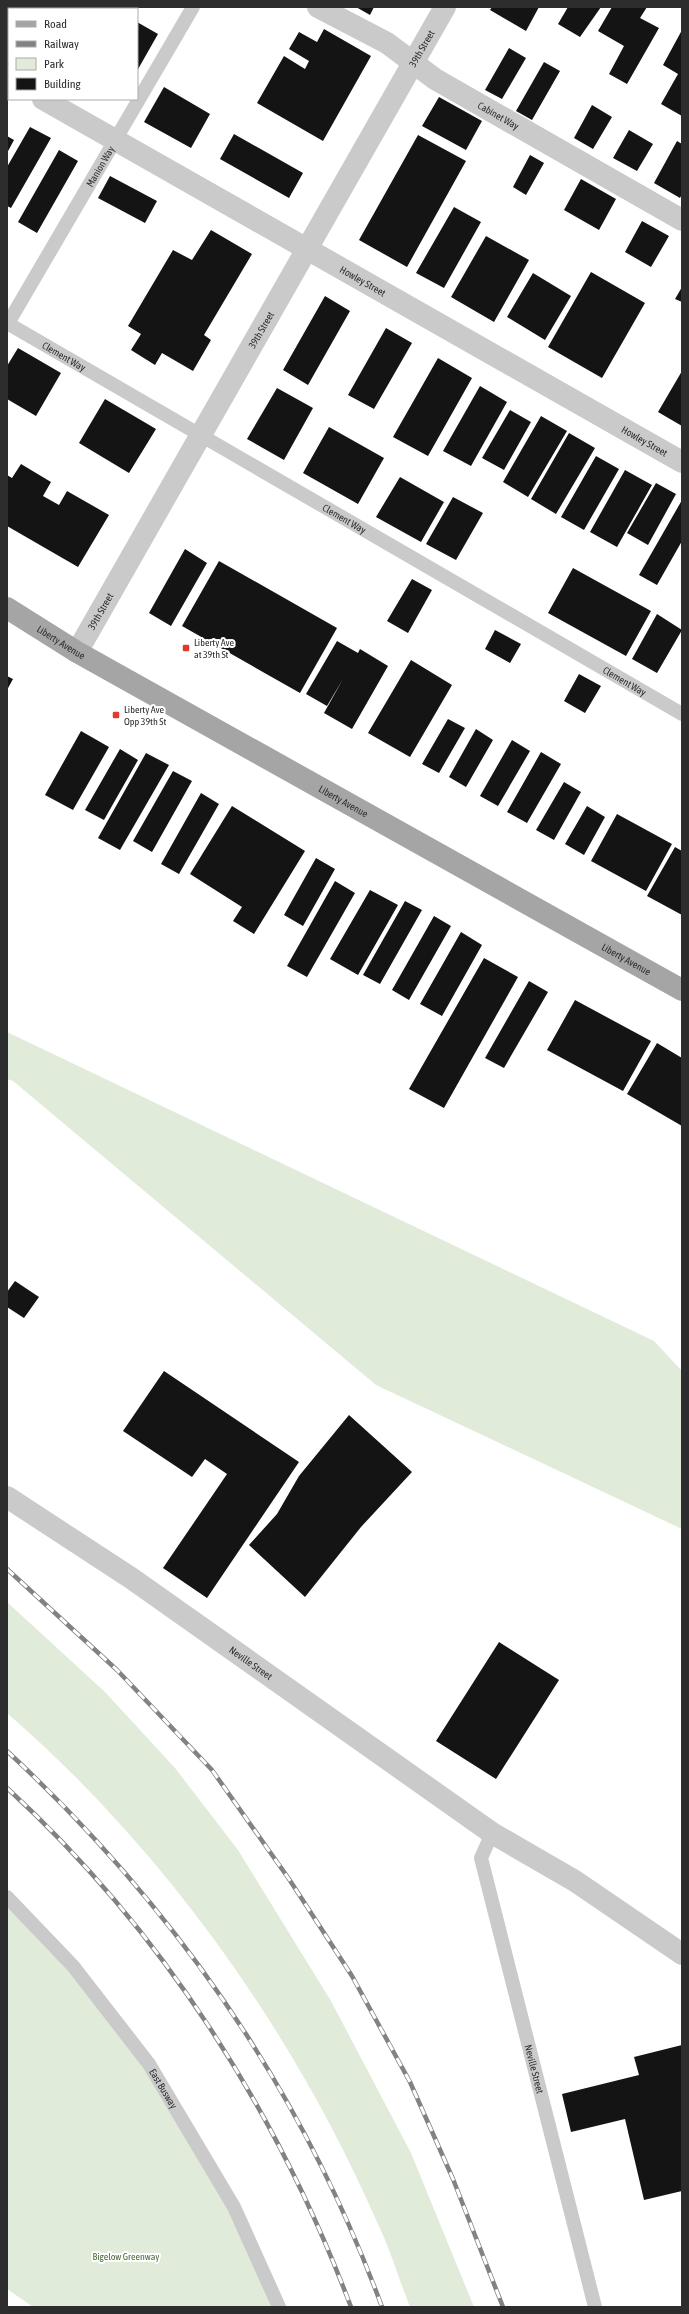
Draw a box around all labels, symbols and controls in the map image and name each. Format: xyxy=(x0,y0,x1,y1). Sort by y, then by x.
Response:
legend xyxy=(8,8,138,100)
text: Road xyxy=(44,17,67,31)
street label: 39th Street xyxy=(407,28,437,69)
text: Railway xyxy=(44,37,79,51)
text: Park xyxy=(44,57,65,71)
text: Building xyxy=(44,77,82,91)
street label: Cabinet Way xyxy=(476,100,521,132)
street label: Manion Way xyxy=(84,144,116,189)
street label: Howley Street xyxy=(338,264,388,299)
street label: 39th Street xyxy=(246,310,276,350)
street label: Clement Way xyxy=(40,340,87,373)
street label: Howley Street xyxy=(620,424,669,459)
street label: Clement Way xyxy=(321,502,368,536)
street label: 39th Street xyxy=(86,591,116,632)
street label: Liberty Avenue xyxy=(35,623,87,662)
place label: Liberty Ave at 39th St xyxy=(194,637,235,660)
marker: Liberty Ave at 39th St xyxy=(181,643,191,653)
street label: Clement Way xyxy=(601,664,648,698)
place label: Liberty Ave Opp 39th St xyxy=(124,704,166,727)
marker: Liberty Ave Opp 39th St xyxy=(111,710,121,720)
street label: Liberty Avenue xyxy=(317,783,370,820)
street label: Liberty Avenue xyxy=(600,941,653,978)
street label: Neville Street xyxy=(227,1644,274,1682)
street label: Neville Street xyxy=(523,2044,546,2095)
street label: East Busway xyxy=(147,2067,179,2111)
park label: Bigelow Greenway xyxy=(93,2251,159,2262)

